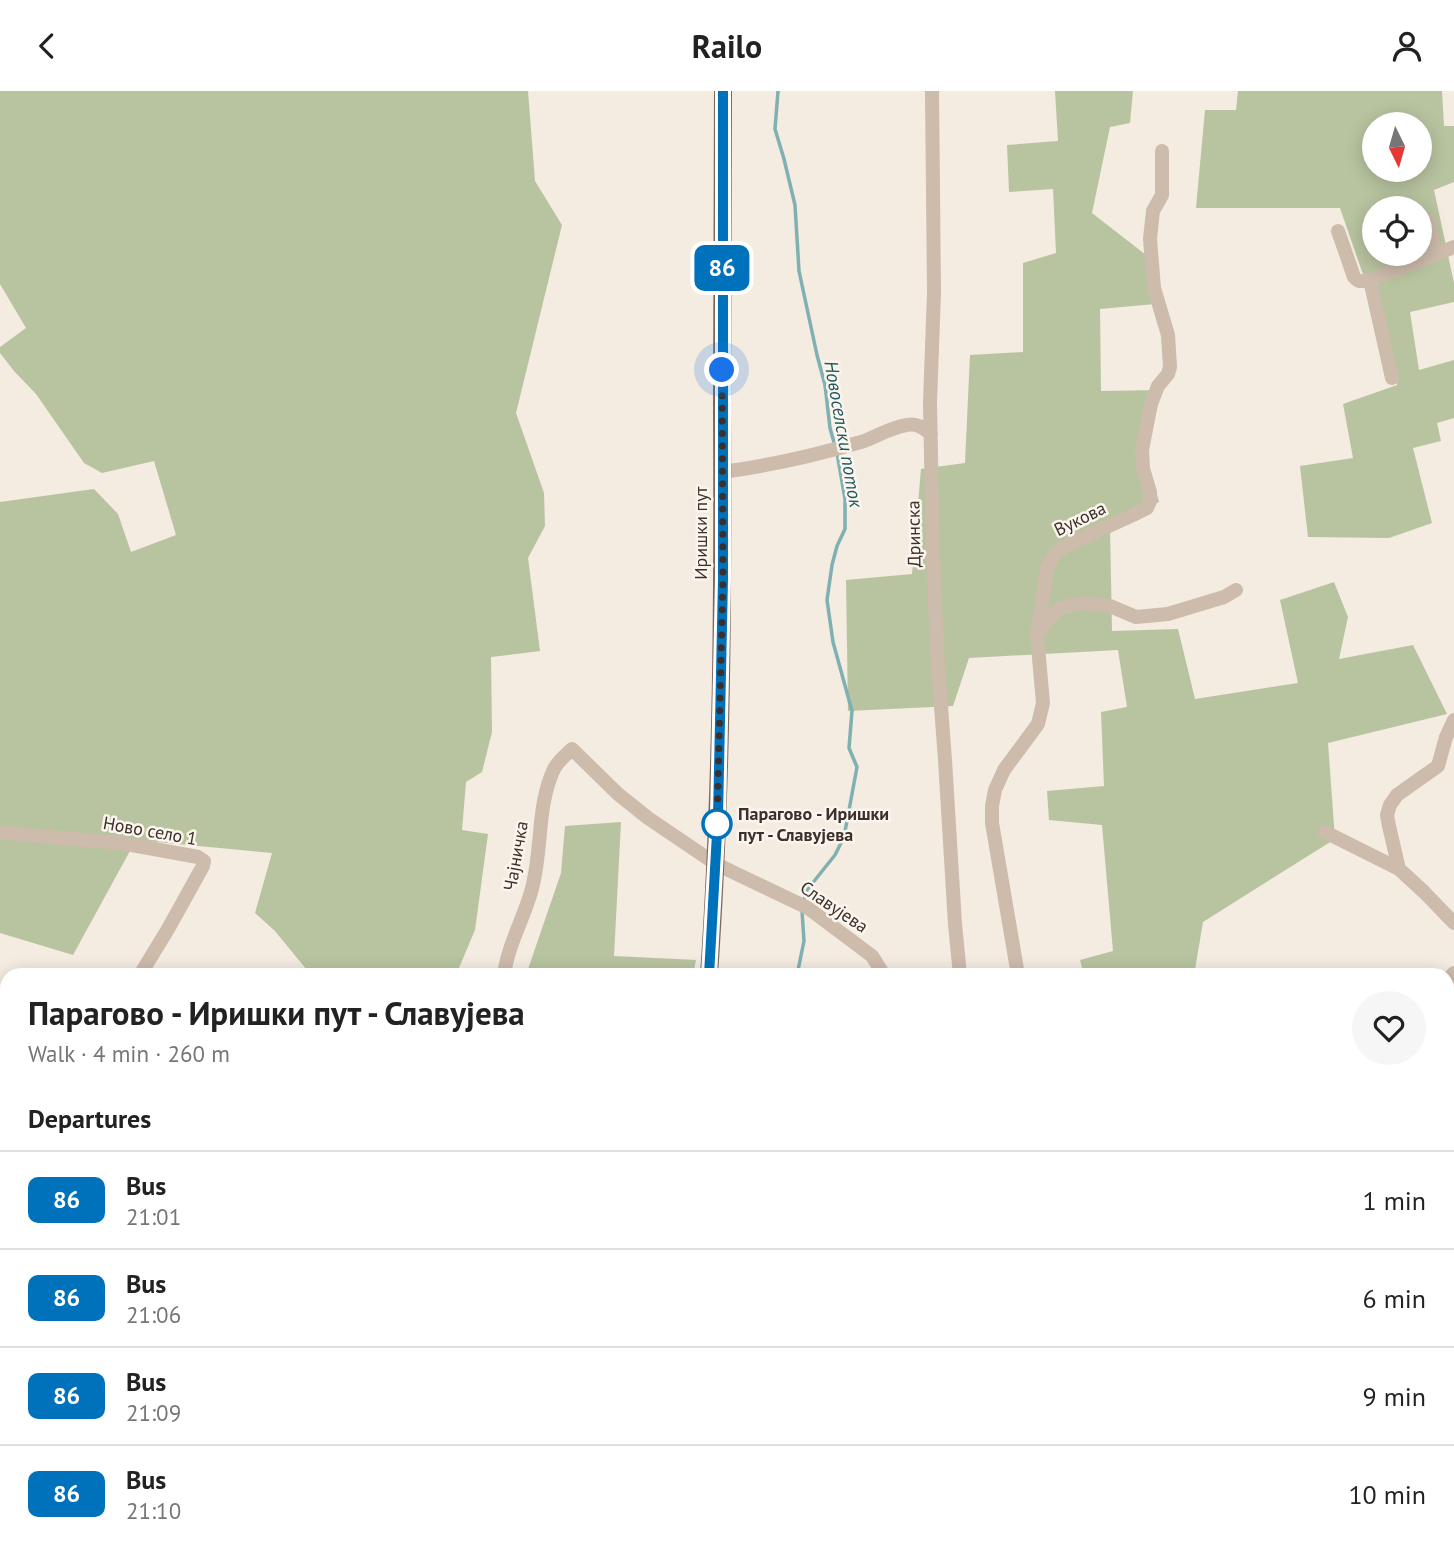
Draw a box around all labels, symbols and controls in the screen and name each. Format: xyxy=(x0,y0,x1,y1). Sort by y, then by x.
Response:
text: Railo xyxy=(692,25,762,67)
icon: back xyxy=(28,27,66,65)
icon: person xyxy=(1388,27,1426,65)
north arrow xyxy=(1362,112,1432,182)
map controls xyxy=(1362,112,1432,266)
button: locate xyxy=(1362,196,1432,266)
line badge: 86 xyxy=(690,245,754,291)
text: 86 xyxy=(708,252,736,283)
your location xyxy=(704,352,739,387)
water label: Новоселски поток xyxy=(819,359,869,510)
street label: Иришки пут xyxy=(689,485,712,580)
street label: Вукова xyxy=(1050,496,1109,541)
street label: Дринска xyxy=(901,500,926,568)
place label: Парагово - Иришки пут - Славујева xyxy=(738,802,889,846)
marker: Парагово - Иришки пут - Славујева xyxy=(702,809,732,839)
street label: Ново село 1 xyxy=(101,811,199,850)
street label: Чајничка xyxy=(498,819,533,893)
street label: Славујева xyxy=(796,876,873,938)
text: Парагово - Иришки пут - Славујева xyxy=(28,991,525,1034)
button: heart xyxy=(1352,991,1426,1065)
text: Walk · 4 min · 260 m xyxy=(28,1039,230,1068)
text: Departures xyxy=(28,1102,151,1135)
text: Bus xyxy=(126,1169,166,1202)
text: 86 xyxy=(53,1184,80,1215)
text: 1 min xyxy=(1363,1184,1426,1217)
text: 21:01 xyxy=(126,1202,181,1231)
text: Bus xyxy=(126,1267,166,1300)
text: 86 xyxy=(53,1282,80,1313)
text: 6 min xyxy=(1363,1282,1426,1315)
text: 21:06 xyxy=(126,1300,181,1329)
text: Bus xyxy=(126,1365,166,1398)
text: 86 xyxy=(53,1380,80,1411)
text: 9 min xyxy=(1363,1380,1426,1413)
text: 21:09 xyxy=(126,1398,181,1427)
text: Bus xyxy=(126,1463,166,1496)
text: 86 xyxy=(53,1478,80,1509)
text: 10 min xyxy=(1348,1478,1426,1511)
text: 21:10 xyxy=(126,1496,181,1525)

